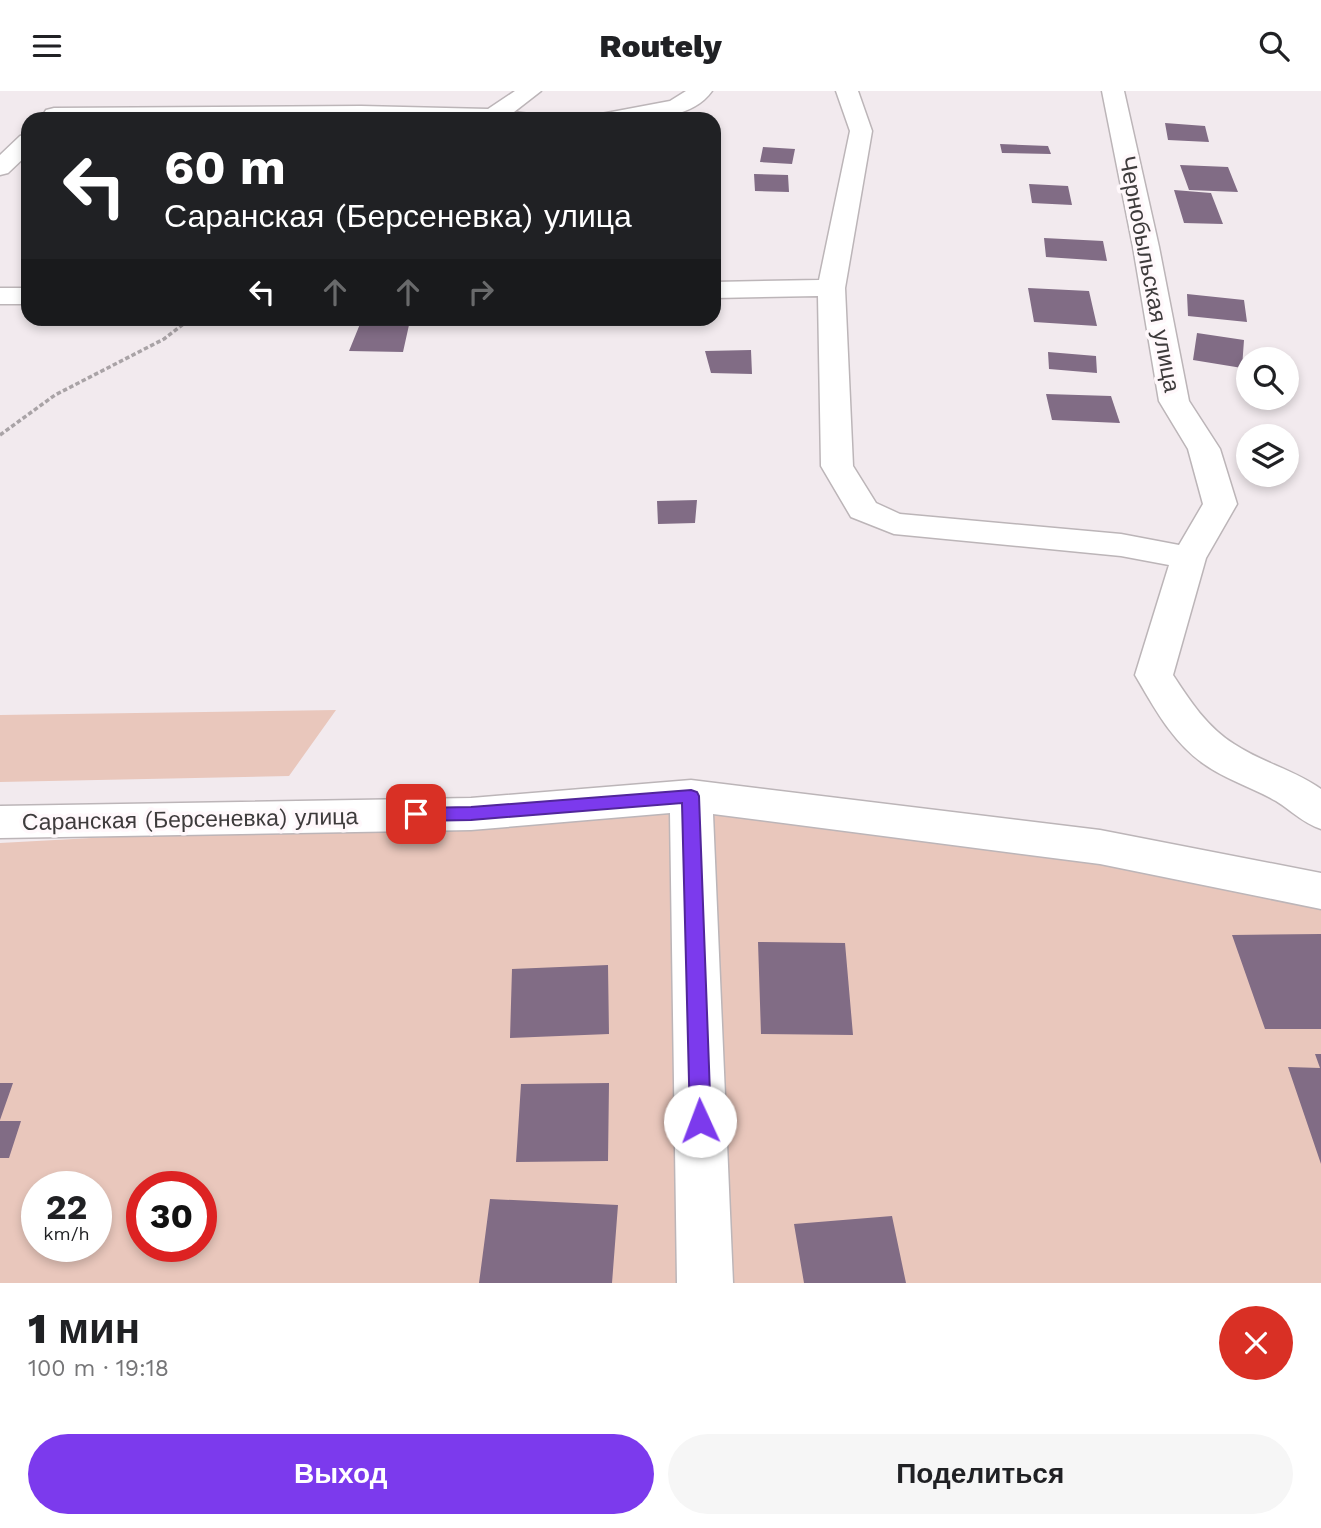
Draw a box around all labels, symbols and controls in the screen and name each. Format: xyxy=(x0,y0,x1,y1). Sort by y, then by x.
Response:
icon: menu xyxy=(28,27,66,65)
text: Routely xyxy=(599,27,722,65)
icon: search xyxy=(1255,27,1293,65)
text: 60 m xyxy=(164,138,286,196)
icon: left xyxy=(49,140,140,231)
street label: Чернобыльская улица xyxy=(1113,154,1186,395)
text: Саранская (Берсеневка) улица xyxy=(164,197,632,235)
icon: left xyxy=(243,273,281,311)
icon: ahead xyxy=(316,273,354,311)
icon: ahead xyxy=(389,273,427,311)
icon: right xyxy=(462,273,500,311)
map controls xyxy=(1236,347,1299,487)
button: search xyxy=(1236,347,1299,410)
button: layers xyxy=(1236,424,1299,487)
pin xyxy=(386,784,446,844)
icon: arrive xyxy=(397,795,435,833)
street label: Саранская (Берсеневка) улица xyxy=(22,803,359,836)
position arrow xyxy=(663,1084,737,1158)
speed limit sign: 30 xyxy=(126,1171,217,1262)
text: 22 xyxy=(46,1186,87,1228)
text: km/h xyxy=(43,1223,90,1244)
text: 1 мин xyxy=(28,1304,140,1353)
button: close xyxy=(1219,1306,1293,1380)
text: 100 m · 19:18 xyxy=(28,1355,169,1382)
button: Выход xyxy=(28,1434,654,1514)
button: Поделиться xyxy=(668,1434,1293,1514)

